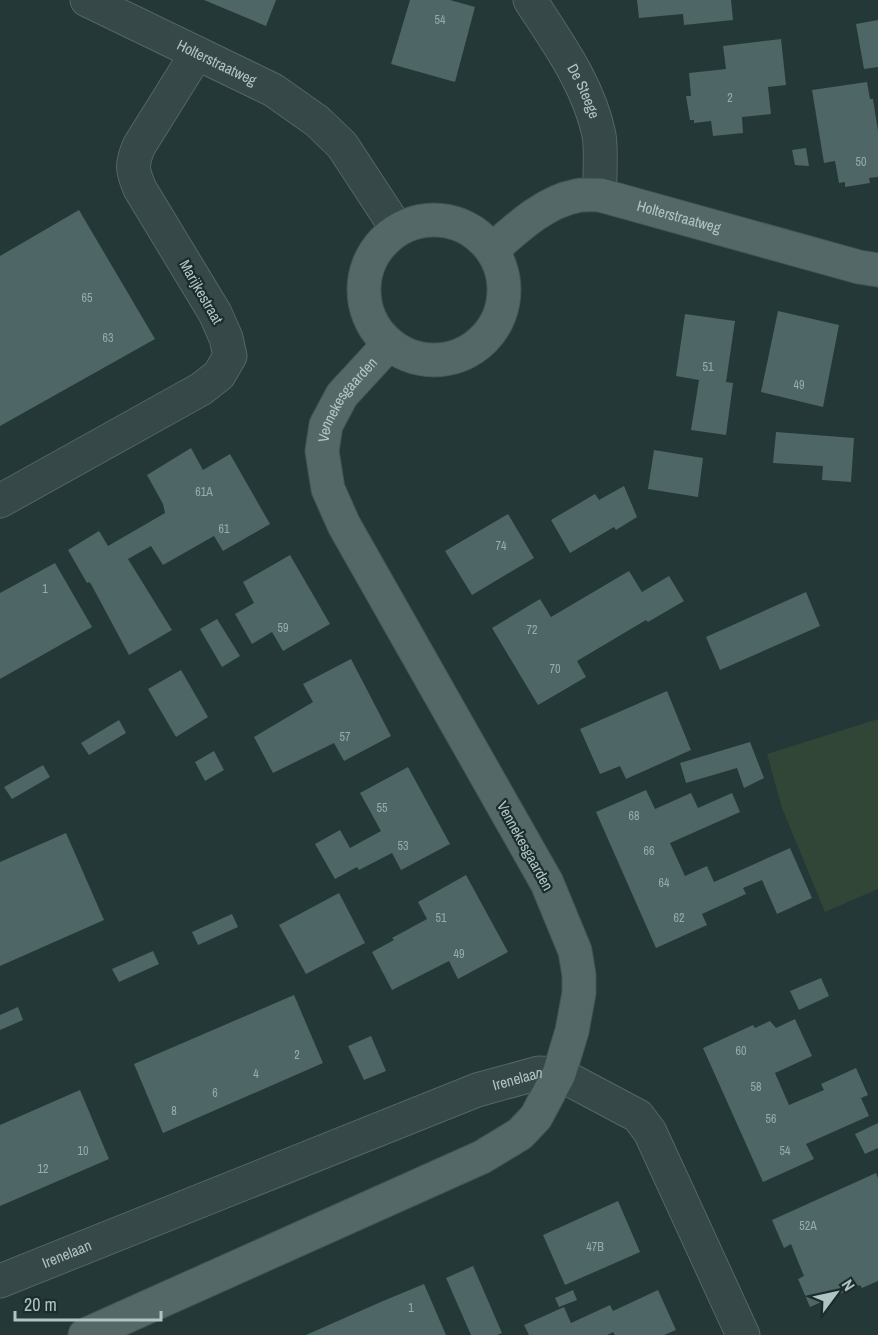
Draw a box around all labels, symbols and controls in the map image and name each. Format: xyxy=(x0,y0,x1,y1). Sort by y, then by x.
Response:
house number: 54 xyxy=(435,12,446,28)
street label: Holterstraatweg xyxy=(173,34,260,91)
street label: De Steege xyxy=(562,60,605,121)
house number: 2 xyxy=(727,90,733,106)
house number: 50 xyxy=(856,154,866,170)
street label: Holterstraatweg xyxy=(635,195,723,238)
street label: Marijkestraat xyxy=(175,256,229,328)
house number: 65 xyxy=(82,290,93,306)
house number: 63 xyxy=(103,330,113,346)
street label: Vennekesgaarden xyxy=(312,352,382,444)
house number: 51 xyxy=(703,359,714,375)
house number: 49 xyxy=(794,377,804,393)
house number: 61A xyxy=(195,484,213,500)
house number: 61 xyxy=(219,521,230,537)
house number: 74 xyxy=(496,538,507,554)
house number: 1 xyxy=(42,581,48,597)
house number: 59 xyxy=(278,620,288,636)
house number: 72 xyxy=(527,622,537,638)
house number: 70 xyxy=(550,661,560,677)
house number: 57 xyxy=(340,729,351,745)
street label: Vennekesgaarden xyxy=(492,797,559,894)
house number: 55 xyxy=(377,800,388,816)
house number: 68 xyxy=(629,808,639,824)
house number: 53 xyxy=(398,838,408,854)
house number: 66 xyxy=(644,843,654,859)
house number: 64 xyxy=(659,875,670,891)
house number: 51 xyxy=(436,910,447,926)
house number: 62 xyxy=(674,910,684,926)
house number: 49 xyxy=(454,946,464,962)
house number: 60 xyxy=(736,1043,746,1059)
house number: 2 xyxy=(294,1047,300,1063)
street label: Irenelaan xyxy=(490,1062,543,1095)
house number: 4 xyxy=(253,1066,259,1082)
house number: 58 xyxy=(751,1079,761,1095)
house number: 6 xyxy=(212,1085,218,1101)
house number: 8 xyxy=(171,1103,177,1119)
house number: 56 xyxy=(766,1111,776,1127)
house number: 10 xyxy=(78,1143,88,1159)
house number: 54 xyxy=(780,1143,791,1159)
house number: 12 xyxy=(38,1161,48,1177)
house number: 52A xyxy=(799,1218,817,1234)
street label: Irenelaan xyxy=(39,1234,94,1273)
house number: 47B xyxy=(586,1239,604,1255)
north arrow xyxy=(806,1263,866,1323)
text: N xyxy=(837,1275,860,1295)
scale bar xyxy=(15,1284,160,1322)
text: 20 m xyxy=(24,1292,57,1317)
house number: 1 xyxy=(408,1300,414,1316)

